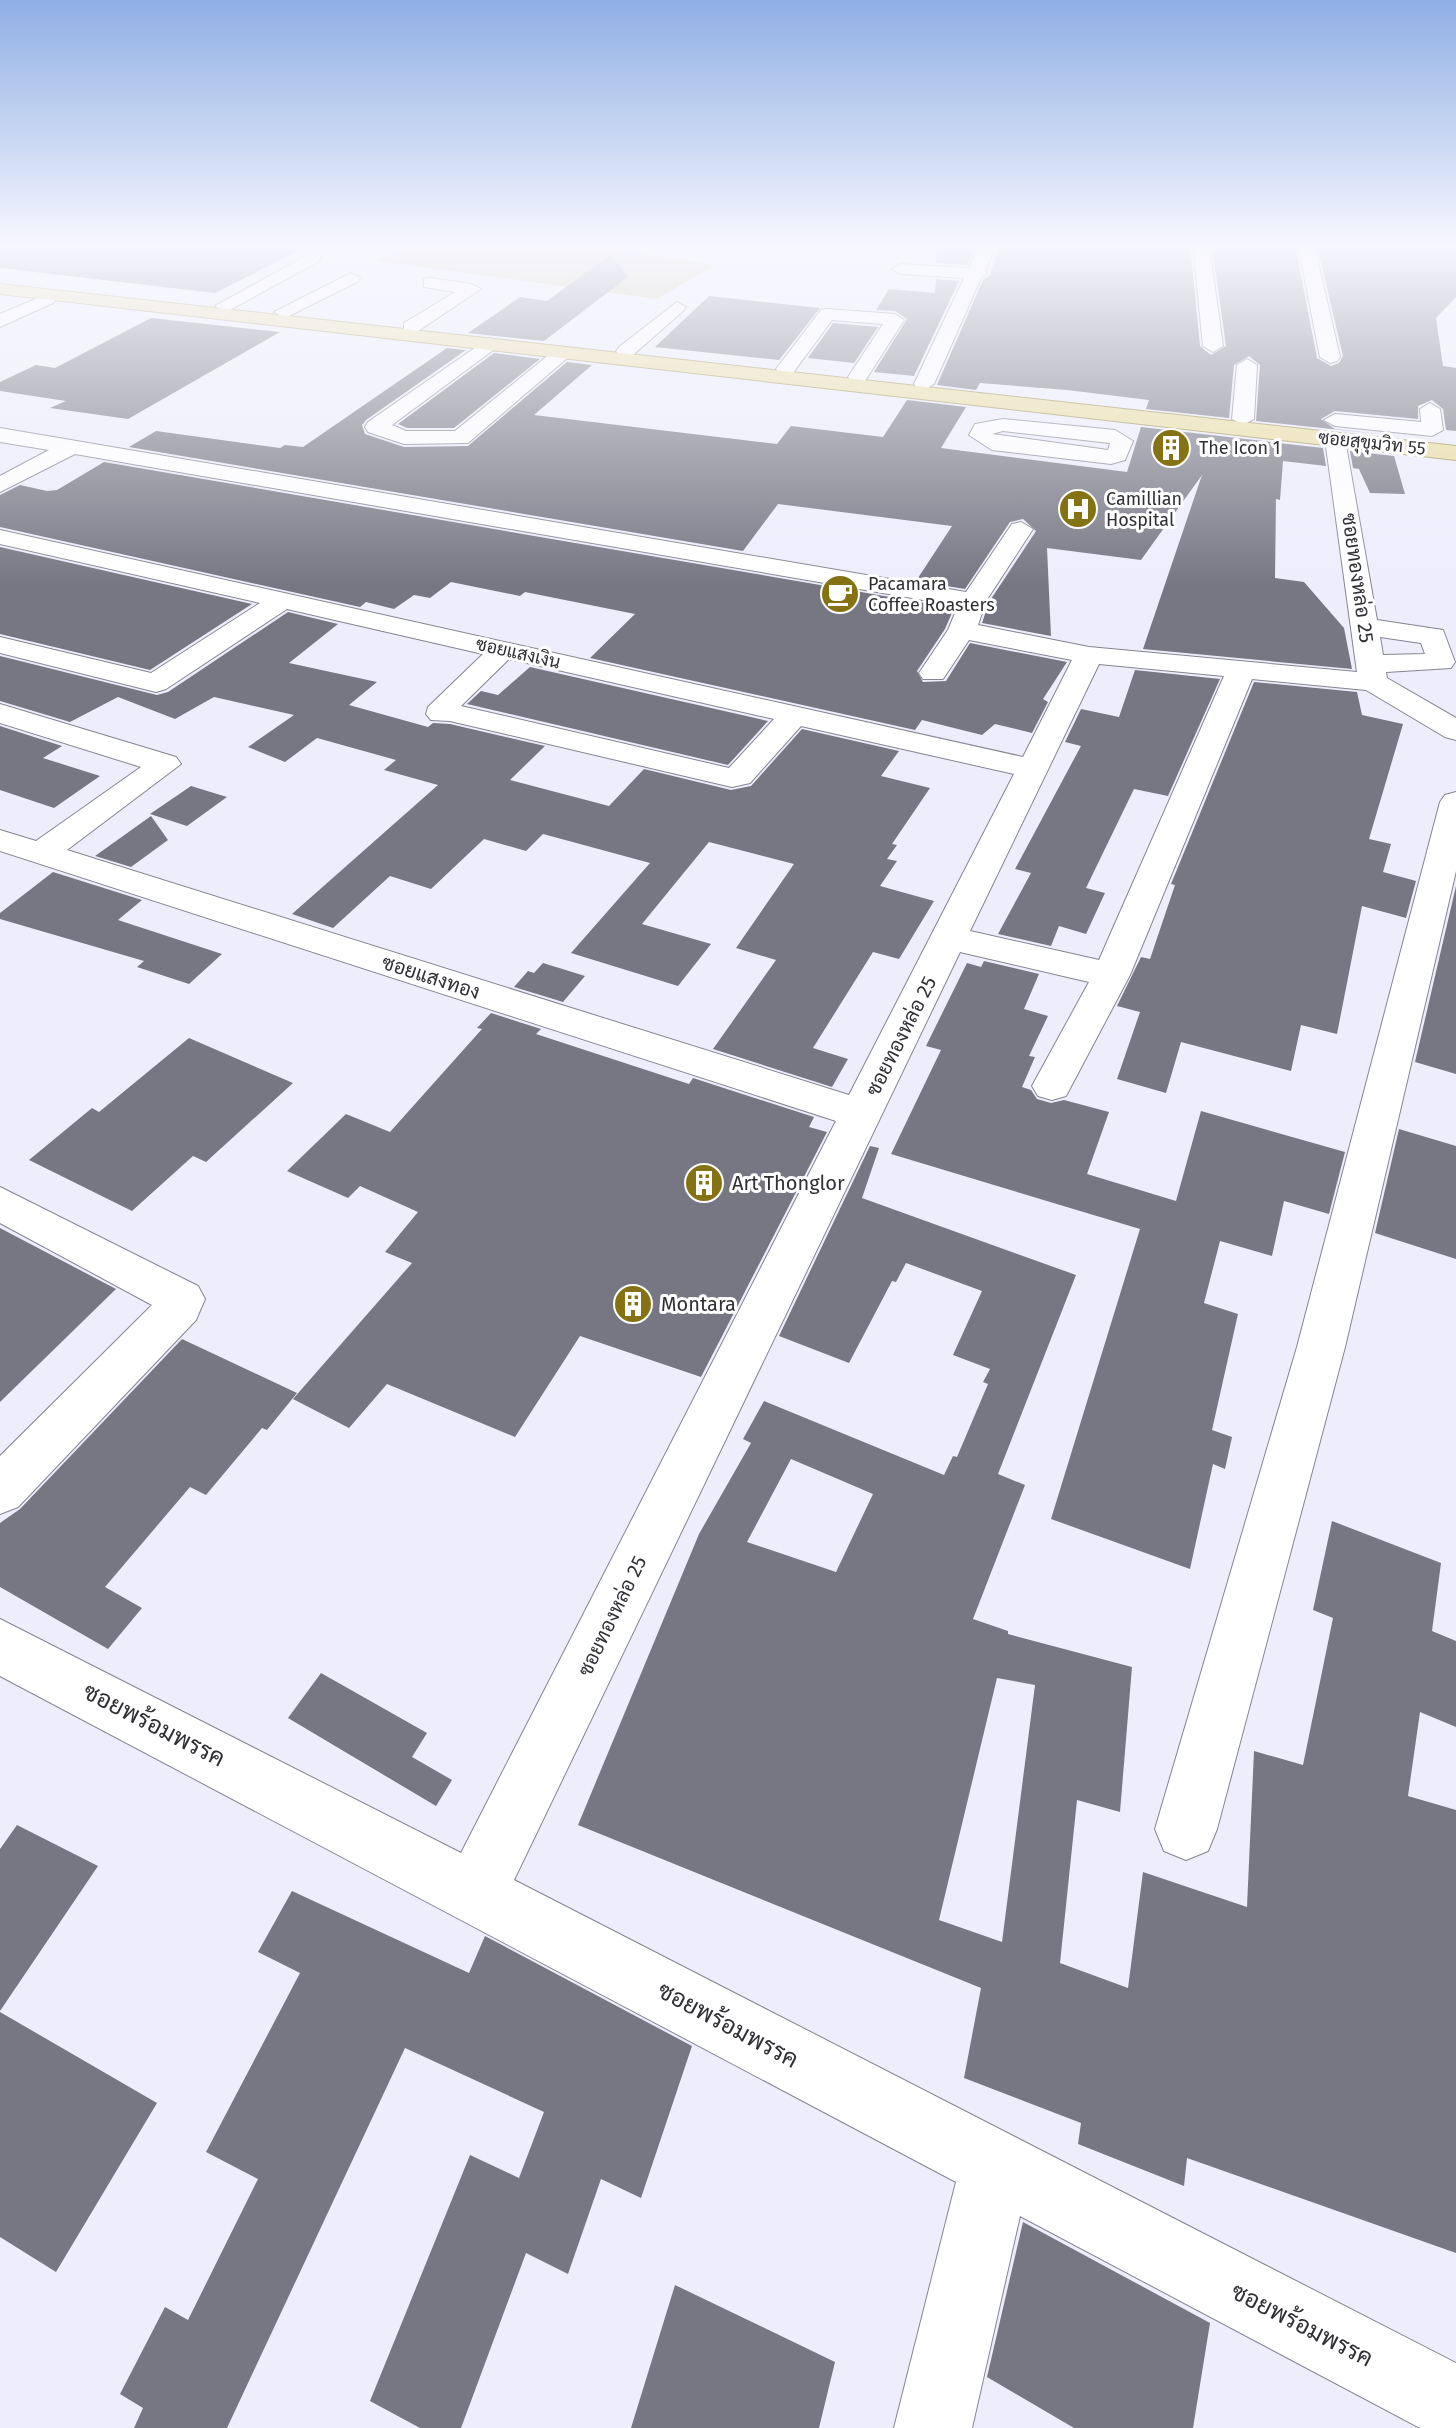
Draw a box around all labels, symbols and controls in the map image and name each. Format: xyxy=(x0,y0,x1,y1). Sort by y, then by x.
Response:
street label: ซอยสุขุมวิท 55 xyxy=(1317,426,1427,461)
building icon: The Icon 1 xyxy=(1150,427,1192,469)
place label: The Icon 1 xyxy=(1199,437,1281,459)
hospital icon: Camillian Hospital xyxy=(1057,488,1099,530)
place label: Camillian Hospital xyxy=(1106,488,1182,531)
street label: ซอยทองหล่อ 25 xyxy=(1337,512,1379,644)
cafe icon: Pacamara Coffee Roasters xyxy=(819,573,861,615)
place label: Pacamara Coffee Roasters xyxy=(868,573,995,616)
street label: ซอยแสงเงิน xyxy=(474,633,562,673)
street label: ซอยแสงทอง xyxy=(379,950,483,1004)
street label: ซอยทองหล่อ 25 xyxy=(861,972,941,1100)
building icon: Art Thonglor xyxy=(683,1162,725,1204)
place label: Art Thonglor xyxy=(732,1171,845,1195)
building icon: Montara xyxy=(612,1283,654,1325)
place label: Montara xyxy=(661,1292,736,1316)
street label: ซอยทองหล่อ 25 xyxy=(573,1552,651,1680)
street label: ซอยพร้อมพรรค xyxy=(78,1676,230,1773)
street label: ซอยพร้อมพรรค xyxy=(653,1975,804,2074)
street label: ซอยพร้อมพรรค xyxy=(1226,2276,1378,2373)

